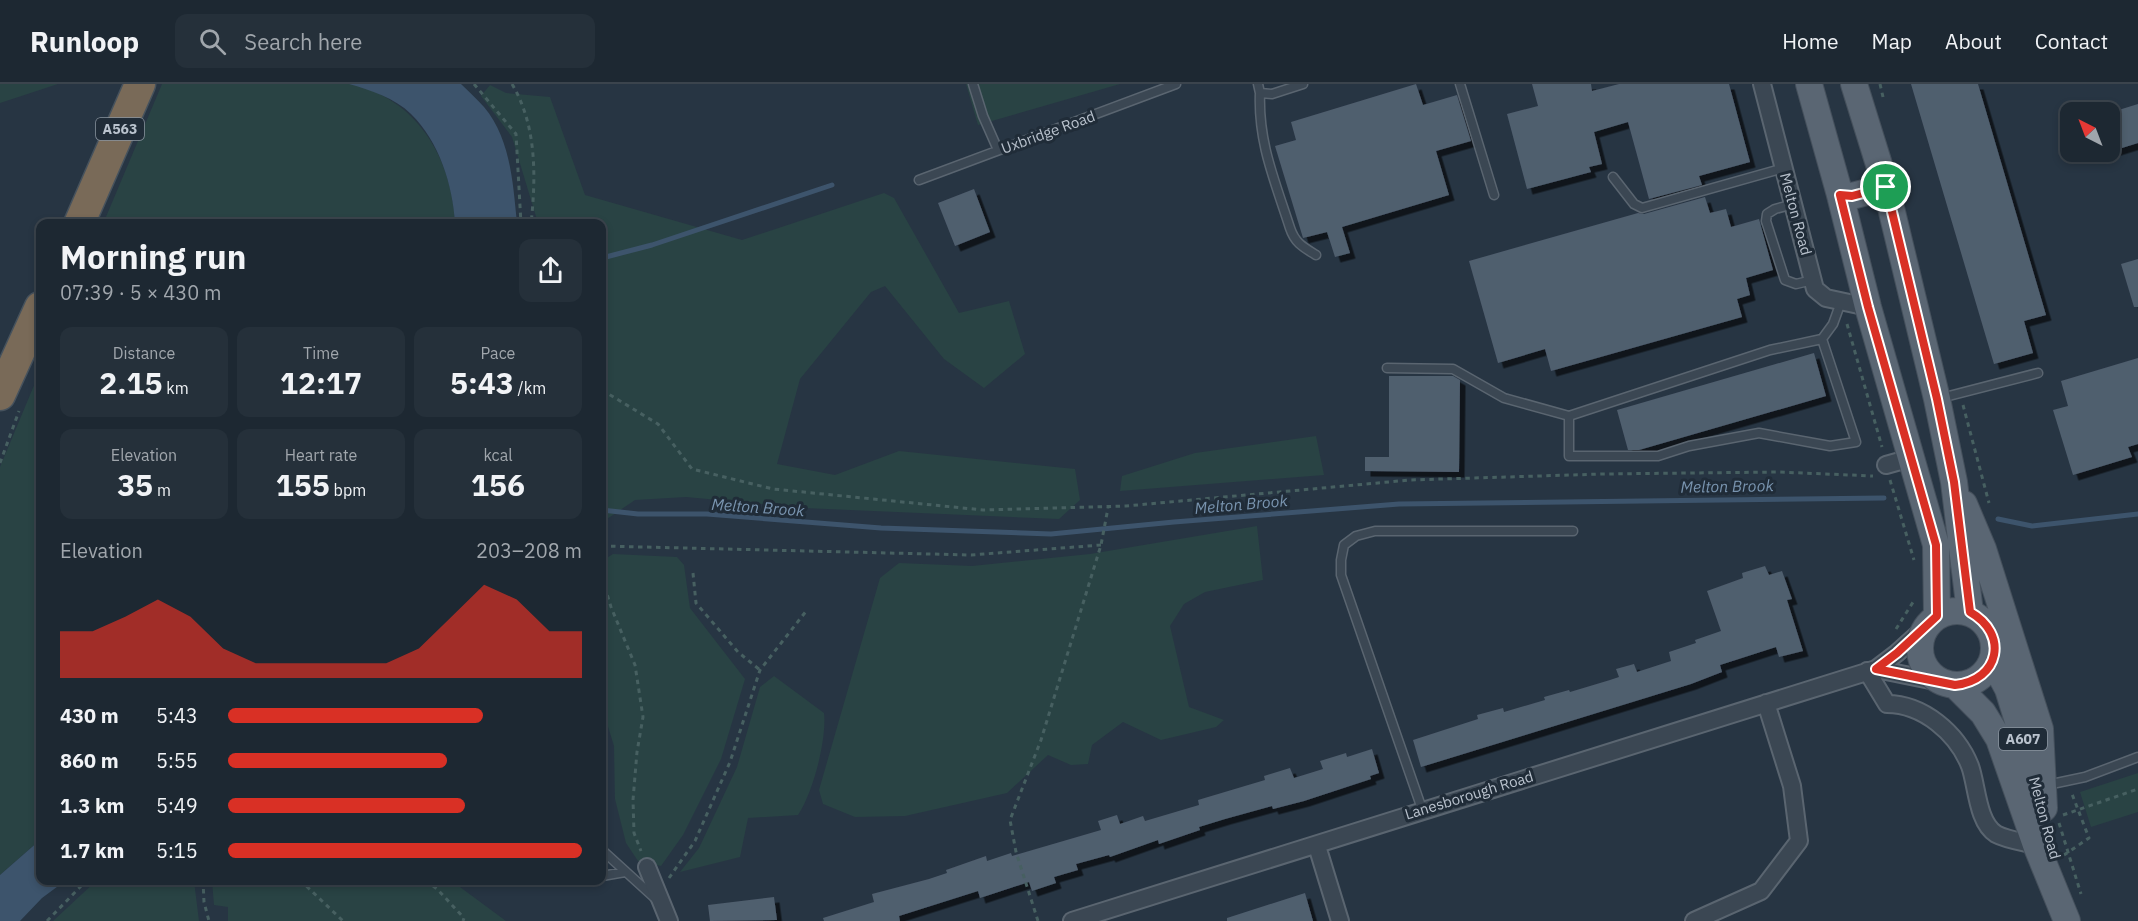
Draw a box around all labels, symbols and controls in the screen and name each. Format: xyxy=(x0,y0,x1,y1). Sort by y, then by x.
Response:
search box xyxy=(175,14,595,68)
text: Runloop xyxy=(30,23,139,60)
icon: search xyxy=(196,25,229,58)
text: Search here xyxy=(244,27,362,56)
text: Home xyxy=(1782,27,1839,55)
text: Map xyxy=(1872,27,1912,55)
text: About xyxy=(1945,27,2002,55)
text: Contact xyxy=(2035,27,2108,55)
north arrow xyxy=(2060,102,2120,162)
map controls xyxy=(2060,102,2120,162)
street label: Uxbridge Road xyxy=(998,106,1098,158)
road number: A563 xyxy=(96,118,144,140)
pin xyxy=(1860,161,1911,212)
icon: arrive xyxy=(1869,170,1902,203)
street label: Melton Road xyxy=(1776,171,1816,257)
text: Morning run xyxy=(60,235,246,278)
button: share xyxy=(519,239,582,302)
text: 07:39 · 5 × 430 m xyxy=(60,279,221,306)
text: Distance xyxy=(113,343,175,363)
text: Time xyxy=(303,343,339,363)
text: Pace xyxy=(481,343,515,363)
text: 2.15 xyxy=(99,363,163,402)
text: 12:17 xyxy=(280,363,362,402)
text: 5:43 xyxy=(450,363,514,402)
text: km xyxy=(163,378,189,398)
text: /km xyxy=(514,378,546,398)
text: Elevation xyxy=(111,445,177,465)
text: Heart rate xyxy=(285,445,357,465)
text: kcal xyxy=(483,445,513,465)
text: 35 xyxy=(117,465,153,504)
text: 155 xyxy=(276,465,330,504)
text: 156 xyxy=(471,465,525,504)
water label: Melton Brook xyxy=(1680,475,1775,497)
text: m xyxy=(153,480,171,500)
text: bpm xyxy=(330,480,366,500)
water label: Melton Brook xyxy=(1194,490,1289,518)
water label: Melton Brook xyxy=(711,494,806,520)
text: Elevation xyxy=(60,537,143,564)
text: 203–208 m xyxy=(476,537,582,564)
text: 430 m xyxy=(60,702,119,729)
text: 5:43 xyxy=(156,702,198,729)
road number: A607 xyxy=(1999,728,2047,750)
text: 860 m xyxy=(60,747,119,774)
text: 5:55 xyxy=(156,747,198,774)
street label: Lanesborough Road xyxy=(1402,766,1536,824)
street label: Melton Road xyxy=(2025,775,2065,861)
text: 1.3 km xyxy=(60,792,124,819)
text: 5:49 xyxy=(156,792,198,819)
text: 1.7 km xyxy=(60,837,124,864)
text: 5:15 xyxy=(156,837,198,864)

